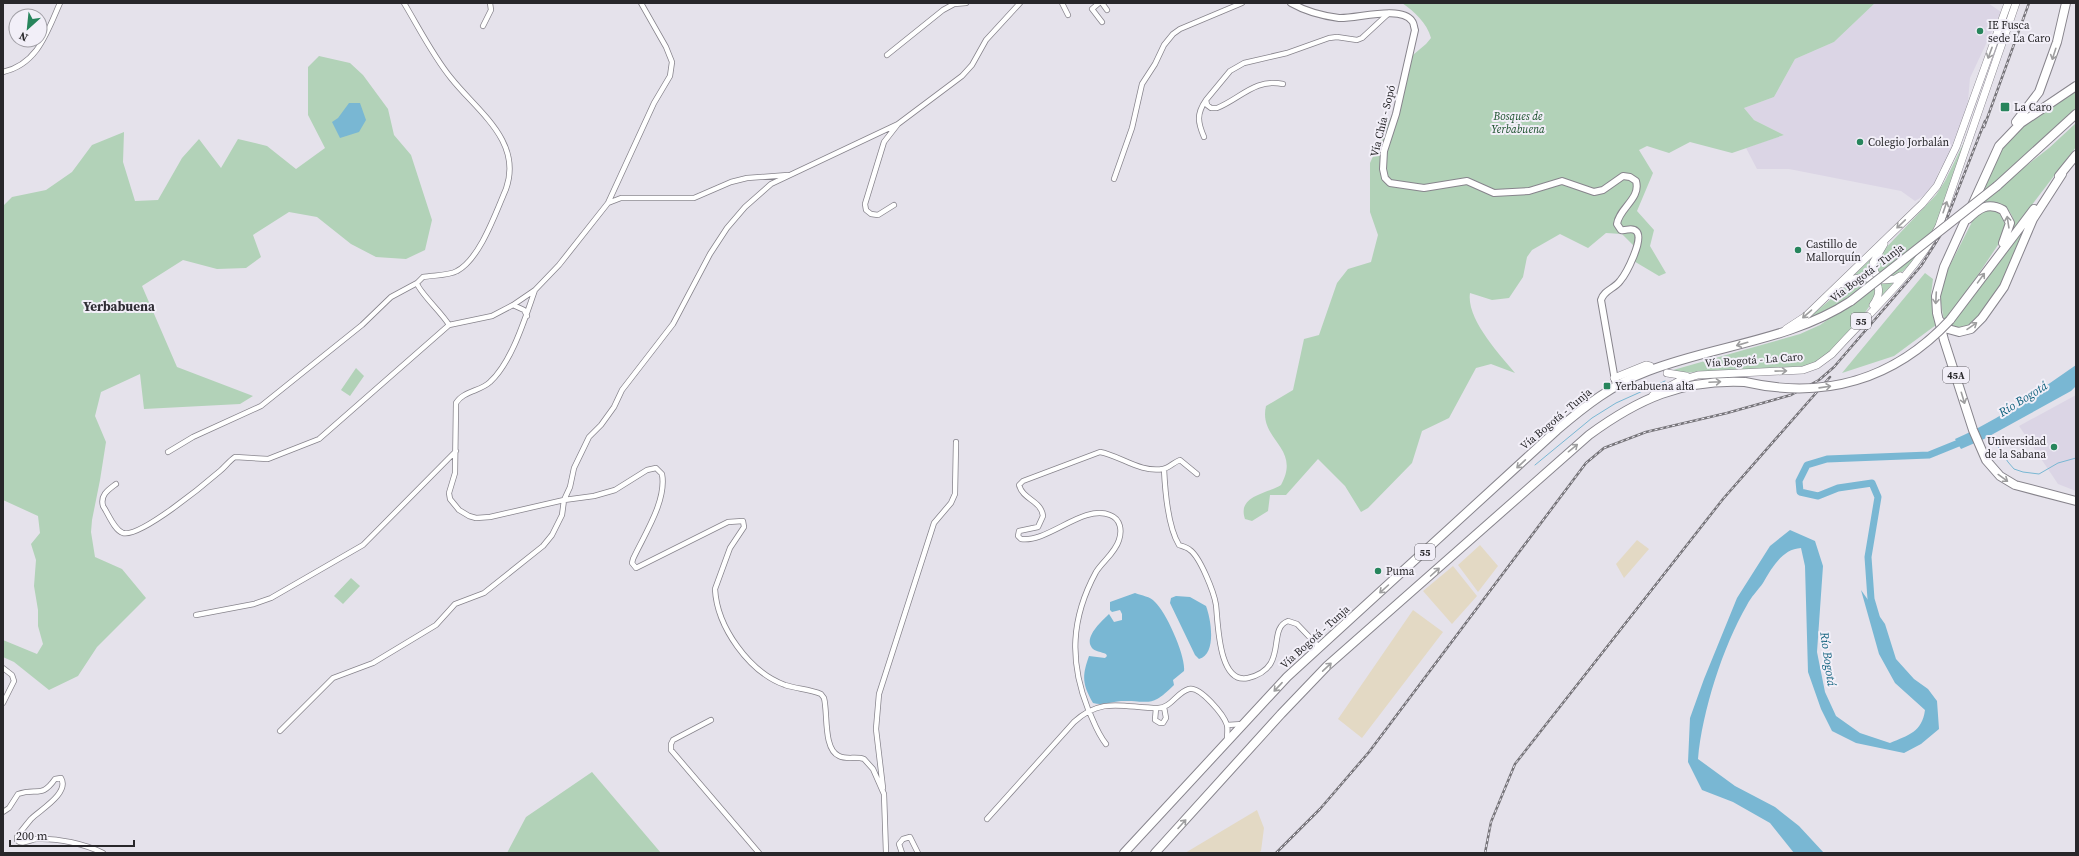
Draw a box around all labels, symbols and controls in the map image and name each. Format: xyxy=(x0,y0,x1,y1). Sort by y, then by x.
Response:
north arrow xyxy=(8,8,48,48)
place label: IE Fusca sede La Caro xyxy=(1988,18,2051,46)
marker: IE Fusca sede La Caro xyxy=(1975,26,1985,36)
text: N xyxy=(17,28,31,45)
one-way arrow xyxy=(1985,46,1993,58)
one-way arrow xyxy=(2049,48,2057,60)
street label: Vía Chía - Sopó xyxy=(1367,84,1399,158)
place label: La Caro xyxy=(2014,100,2052,115)
marker: La Caro xyxy=(1999,101,2011,113)
park label: Bosques de Yerbabuena xyxy=(1491,109,1545,137)
place label: Colegio Jorbalán xyxy=(1868,135,1949,150)
marker: Colegio Jorbalán xyxy=(1855,137,1865,147)
one-way arrow xyxy=(1942,202,1950,214)
one-way arrow xyxy=(2004,216,2012,229)
one-way arrow xyxy=(1896,219,1906,229)
place label: Castillo de Mallorquín xyxy=(1806,237,1861,265)
street label: Vía Bogotá - Tunja xyxy=(1827,240,1907,306)
marker: Castillo de Mallorquín xyxy=(1793,245,1803,255)
one-way arrow xyxy=(1977,272,1986,283)
one-way arrow xyxy=(1932,291,1940,304)
district label: Yerbabuena xyxy=(83,298,155,315)
one-way arrow xyxy=(1802,309,1813,318)
road number: 55 xyxy=(1851,313,1871,329)
one-way arrow xyxy=(1967,322,1978,330)
one-way arrow xyxy=(1735,341,1748,348)
street label: Vía Bogotá - La Caro xyxy=(1704,349,1804,371)
one-way arrow xyxy=(1774,367,1787,375)
road number: 45A xyxy=(1943,367,1969,383)
water label: Río Bogotá xyxy=(1995,377,2051,421)
one-way arrow xyxy=(1708,378,1721,385)
place label: Yerbabuena alta xyxy=(1615,379,1694,394)
marker: Yerbabuena alta xyxy=(1602,381,1612,391)
one-way arrow xyxy=(1818,383,1831,391)
street label: Vía Bogotá - Tunja xyxy=(1517,385,1595,453)
one-way arrow xyxy=(1960,391,1967,404)
place label: Universidad de la Sabana xyxy=(1985,434,2047,462)
marker: Universidad de la Sabana xyxy=(2049,442,2059,452)
one-way arrow xyxy=(1568,443,1579,452)
one-way arrow xyxy=(1516,459,1526,469)
one-way arrow xyxy=(1998,474,2009,482)
road number: 55 xyxy=(1415,544,1435,560)
place label: Puma xyxy=(1386,564,1415,579)
marker: Puma xyxy=(1373,566,1383,576)
one-way arrow xyxy=(1430,567,1440,576)
one-way arrow xyxy=(1378,585,1389,594)
street label: Vía Bogotá - Tunja xyxy=(1277,602,1353,672)
water label: Río Bogotá xyxy=(1816,630,1840,688)
one-way arrow xyxy=(1322,662,1332,672)
one-way arrow xyxy=(1273,682,1283,692)
one-way arrow xyxy=(1177,819,1187,829)
scale bar xyxy=(10,822,134,848)
text: 200 m xyxy=(16,828,48,844)

